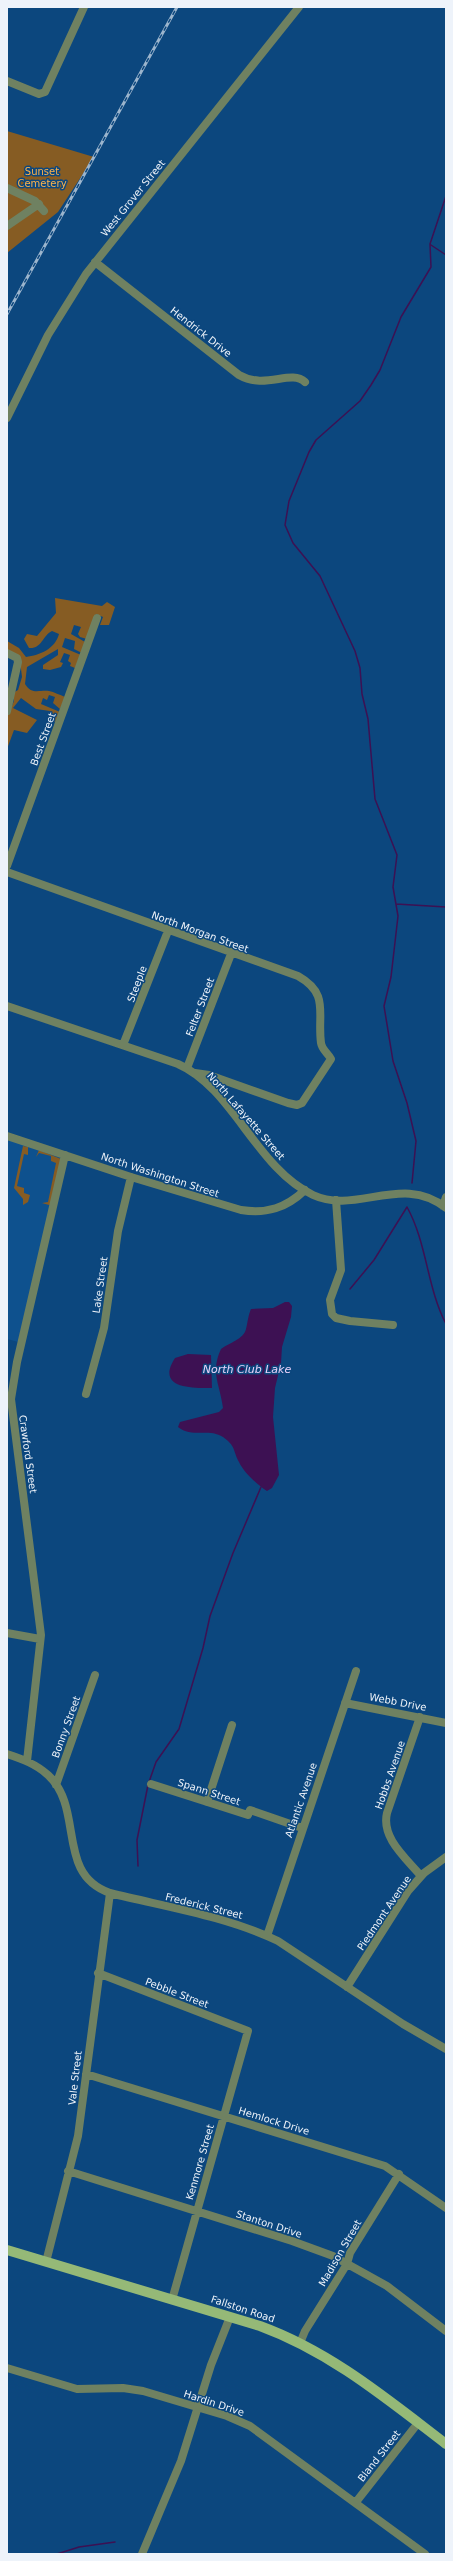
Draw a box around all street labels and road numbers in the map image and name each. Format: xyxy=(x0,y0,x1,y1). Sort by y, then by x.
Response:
street label: West Grover Street xyxy=(99,157,167,238)
street label: Hendrick Drive xyxy=(168,305,234,359)
street label: Best Street xyxy=(28,711,58,767)
street label: North Morgan Street xyxy=(150,909,250,955)
street label: Steeple xyxy=(125,964,149,1004)
street label: Felter Street xyxy=(184,976,216,1038)
street label: North Lafayette Street xyxy=(205,1070,287,1162)
street label: North Washington Street xyxy=(100,1151,220,1199)
street label: Lake Street xyxy=(91,1256,109,1314)
street label: Crawford Street xyxy=(17,1414,39,1494)
street label: Webb Drive xyxy=(368,1691,428,1713)
street label: Bonny Street xyxy=(50,1694,82,1759)
street label: Hobbs Avenue xyxy=(373,1739,407,1811)
street label: Atlantic Avenue xyxy=(283,1761,319,1839)
street label: Spann Street xyxy=(176,1777,242,1807)
street label: Piedmont Avenue xyxy=(355,1874,413,1952)
street label: Frederick Street xyxy=(164,1891,244,1921)
street label: Pebble Street xyxy=(144,1976,210,2010)
street label: Vale Street xyxy=(66,2050,84,2106)
street label: Hemlock Drive xyxy=(237,2105,311,2137)
street label: Kenmore Street xyxy=(184,2123,216,2201)
street label: Stanton Drive xyxy=(235,2208,303,2240)
street label: Madison Street xyxy=(316,2218,364,2288)
street label: Fallston Road xyxy=(210,2294,276,2324)
street label: Hardin Drive xyxy=(182,2388,246,2418)
street label: Bland Street xyxy=(356,2428,402,2484)

